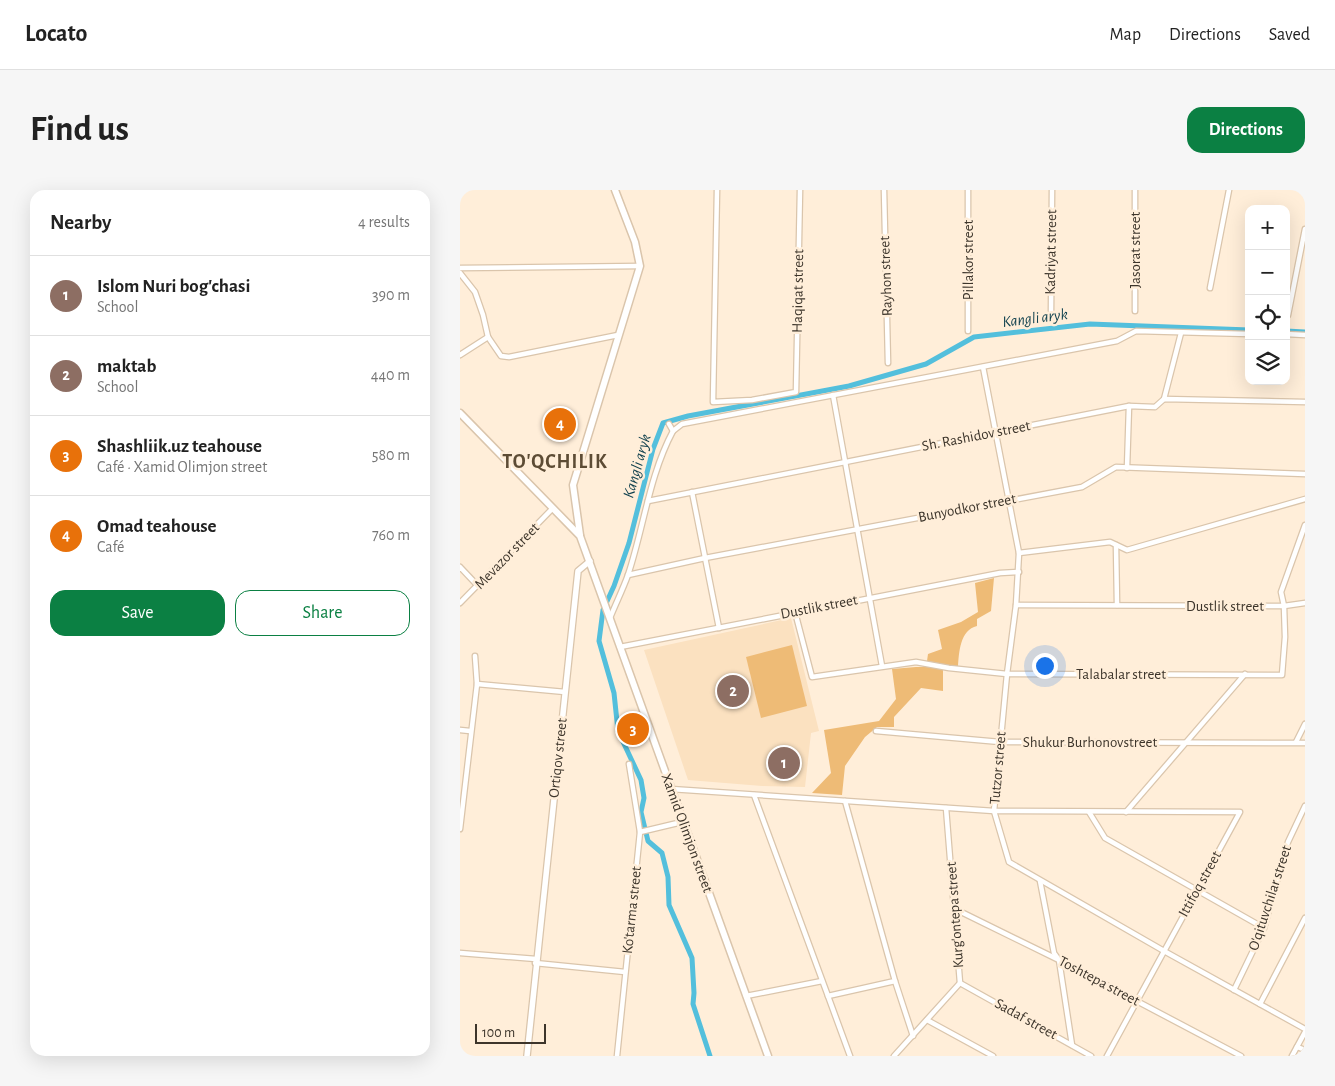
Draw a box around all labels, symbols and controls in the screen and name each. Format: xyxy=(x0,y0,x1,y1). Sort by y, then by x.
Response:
text: Locato xyxy=(25,22,87,46)
text: Map xyxy=(1110,26,1141,44)
text: Directions xyxy=(1169,26,1241,44)
text: Saved xyxy=(1269,26,1310,44)
button: Directions xyxy=(1187,107,1305,153)
text: Find us xyxy=(30,112,129,147)
map controls xyxy=(1245,205,1290,385)
button: + xyxy=(1245,205,1290,250)
street label: Kadriyat street xyxy=(1043,209,1059,295)
street label: Jasorat street xyxy=(1128,211,1143,288)
text: Nearby xyxy=(50,212,111,233)
text: 4 results xyxy=(358,214,410,230)
street label: Pillakor street xyxy=(961,219,976,300)
street label: Rayhon street xyxy=(877,235,895,316)
street label: Haqiqat street xyxy=(790,249,806,333)
button: − xyxy=(1245,250,1290,295)
text: Islom Nuri bog'chasi xyxy=(97,277,250,296)
text: 1 xyxy=(63,287,69,303)
text: 390 m xyxy=(372,287,410,303)
button: locate xyxy=(1245,295,1290,340)
text: School xyxy=(97,299,138,315)
water label: Kangli aryk xyxy=(1001,306,1069,330)
button: layers xyxy=(1245,340,1290,385)
text: maktab xyxy=(97,357,156,376)
text: 2 xyxy=(62,367,70,383)
text: 440 m xyxy=(371,367,410,383)
text: School xyxy=(97,379,138,395)
pin: 4 xyxy=(544,405,576,443)
street label: Sh. Rashidov street xyxy=(921,418,1032,454)
water label: Kangli aryk xyxy=(620,432,654,500)
text: Shashliik.uz teahouse xyxy=(97,437,262,456)
text: 3 xyxy=(63,447,69,463)
text: 580 m xyxy=(372,447,410,463)
district label: TO'QCHILIK xyxy=(502,452,608,473)
text: Café · Xamid Olimjon street xyxy=(97,459,267,475)
street label: Bunyodkor street xyxy=(917,491,1017,525)
text: Omad teahouse xyxy=(97,517,217,536)
street label: Mevazor street xyxy=(472,520,542,592)
text: 4 xyxy=(62,527,70,543)
text: 760 m xyxy=(372,527,410,543)
text: Café xyxy=(97,539,125,555)
button: Save xyxy=(50,590,225,636)
button: Share xyxy=(235,590,410,636)
street label: Dustlik street xyxy=(779,592,859,622)
street label: Dustlik street xyxy=(1186,599,1264,614)
your location xyxy=(1032,653,1058,679)
street label: Talabalar street xyxy=(1076,667,1166,682)
pin: 2 xyxy=(717,672,749,710)
pin: 3 xyxy=(617,710,649,748)
street label: Ortiqov street xyxy=(546,717,570,799)
street label: Tutzor street xyxy=(987,731,1009,805)
street label: Shukur Burhonovstreet xyxy=(1023,735,1157,750)
pin: 1 xyxy=(768,744,800,782)
street label: Xamid Olimjon street xyxy=(658,771,716,895)
street label: O'qituvchilar street xyxy=(1246,843,1294,952)
street label: Ittifoq street xyxy=(1176,848,1224,919)
street label: Kurg'ontepa street xyxy=(944,861,966,969)
street label: Ko'tarma street xyxy=(620,865,644,955)
street label: Toshtepa street xyxy=(1056,953,1142,1009)
street label: Sadaf street xyxy=(992,996,1060,1042)
scale bar xyxy=(475,1021,546,1044)
text: 100 m xyxy=(482,1026,515,1040)

